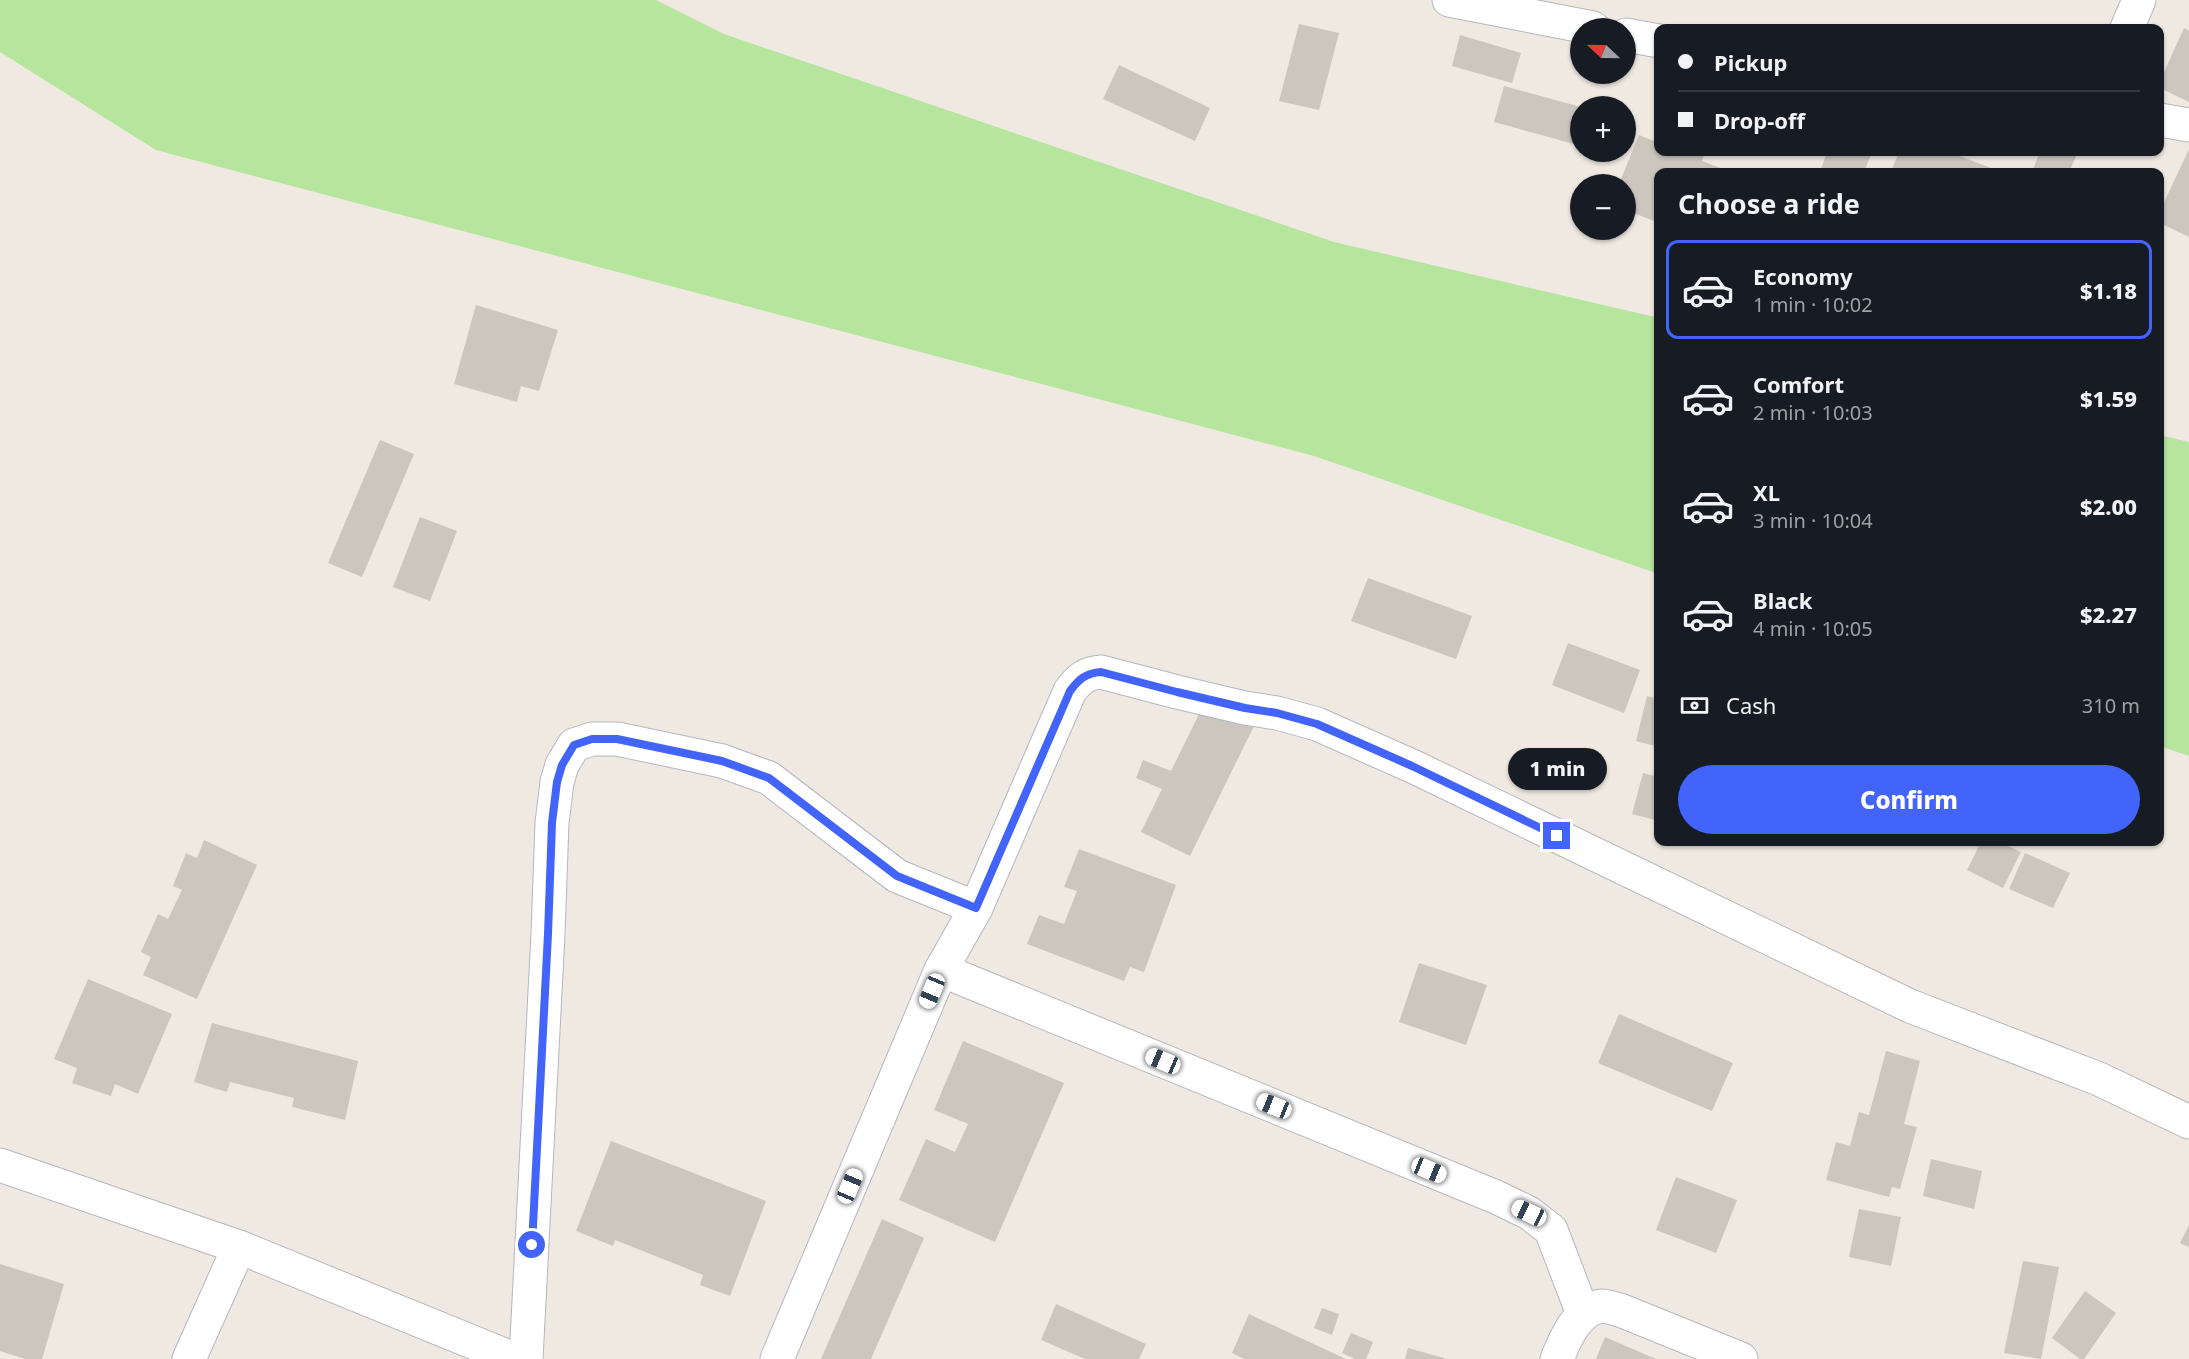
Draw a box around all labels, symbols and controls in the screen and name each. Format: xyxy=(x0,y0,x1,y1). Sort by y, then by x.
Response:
north arrow xyxy=(1570,18,1636,84)
map controls xyxy=(1570,18,1636,240)
text: Pickup xyxy=(1714,47,1787,77)
button: + xyxy=(1570,96,1636,162)
text: Drop-off xyxy=(1714,105,1805,135)
button: − xyxy=(1570,174,1636,240)
text: Choose a ride xyxy=(1678,185,1860,222)
text: Economy xyxy=(1753,261,1852,291)
icon: car xyxy=(1681,263,1735,317)
text: $1.18 xyxy=(2080,275,2137,305)
text: 1 min · 10:02 xyxy=(1753,291,1873,318)
text: Comfort xyxy=(1753,369,1844,399)
icon: car xyxy=(1681,371,1735,425)
text: $1.59 xyxy=(2080,383,2137,413)
text: 2 min · 10:03 xyxy=(1753,399,1873,426)
text: XL xyxy=(1753,477,1780,507)
icon: car xyxy=(1681,479,1735,533)
text: $2.00 xyxy=(2080,491,2137,521)
text: 3 min · 10:04 xyxy=(1753,507,1873,534)
text: Black xyxy=(1753,585,1812,615)
icon: car xyxy=(1681,587,1735,641)
text: $2.27 xyxy=(2080,599,2137,629)
text: 4 min · 10:05 xyxy=(1753,615,1873,642)
icon: cash xyxy=(1678,689,1711,722)
text: Cash xyxy=(1726,690,1776,720)
text: 310 m xyxy=(2082,692,2140,719)
callout: 1 min xyxy=(1508,749,1606,791)
text: 1 min xyxy=(1530,755,1585,782)
button: Confirm xyxy=(1678,765,2140,834)
route end xyxy=(1543,822,1570,849)
car xyxy=(917,971,947,1011)
car xyxy=(1143,1046,1183,1076)
car xyxy=(1254,1091,1294,1121)
car xyxy=(1409,1155,1449,1185)
car xyxy=(835,1166,865,1206)
car xyxy=(1509,1197,1549,1229)
route start xyxy=(518,1231,545,1258)

